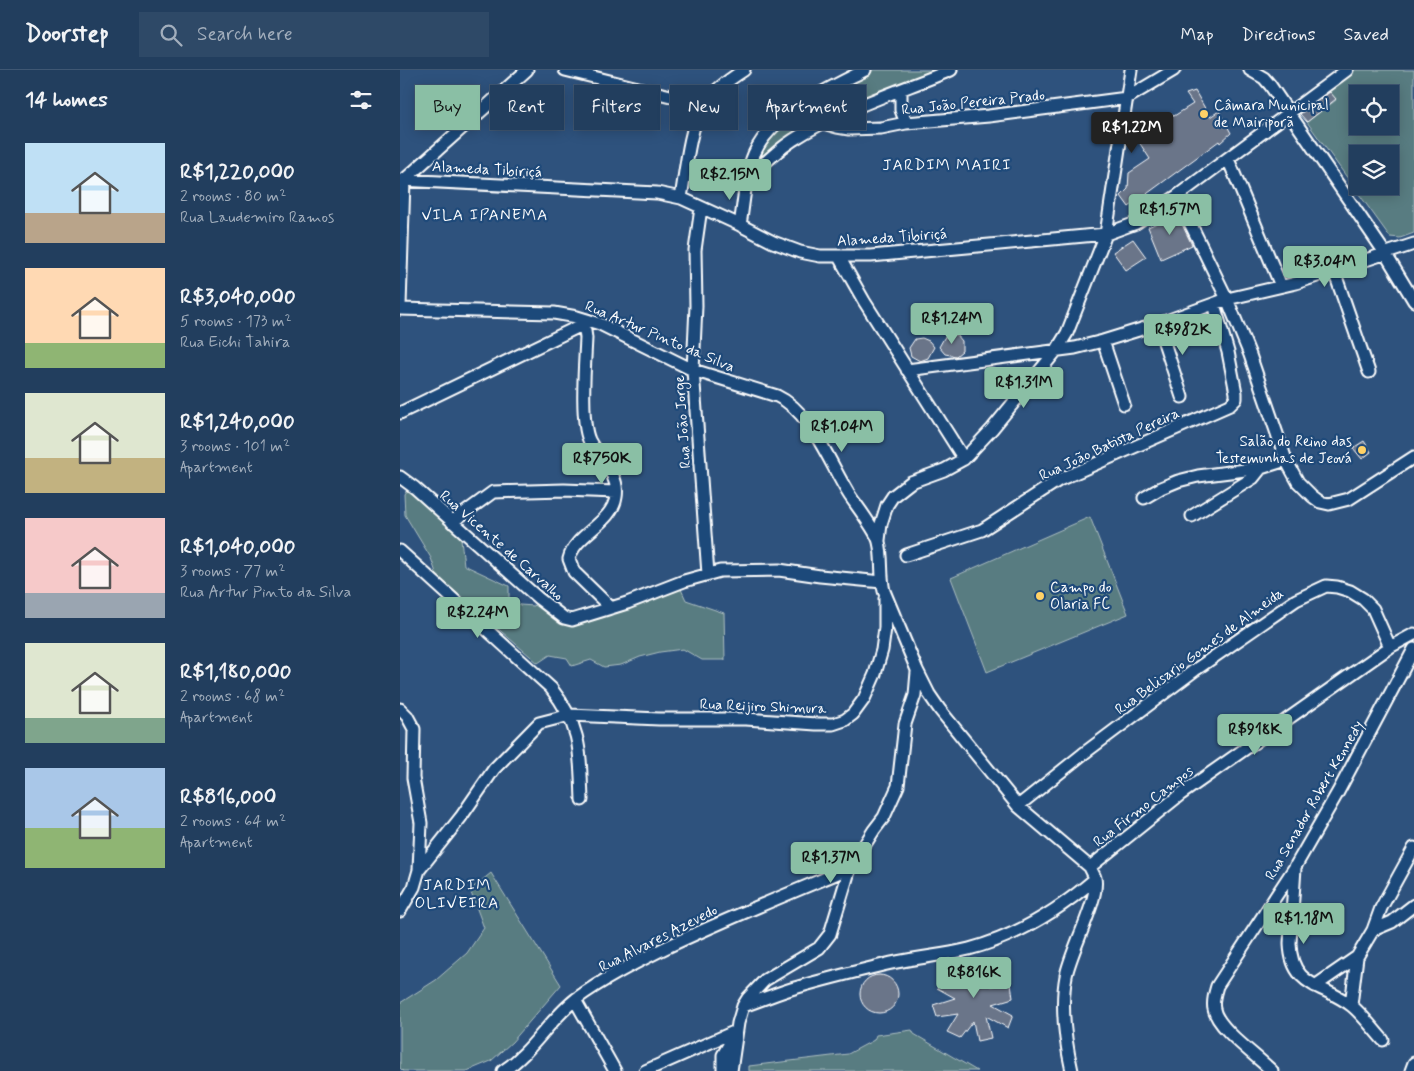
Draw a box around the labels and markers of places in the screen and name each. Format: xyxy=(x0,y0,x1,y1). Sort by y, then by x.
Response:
place label: Câmara Municipal de Mairiporã xyxy=(1214,96,1329,133)
marker: Câmara Municipal de Mairiporã xyxy=(1198,108,1210,120)
pin: R$1.22M xyxy=(1086,112,1178,154)
pin: R$2.15M xyxy=(684,158,776,201)
pin: R$1.57M xyxy=(1124,194,1216,236)
pin: R$3.04M xyxy=(1279,246,1371,288)
pin: R$1.24M xyxy=(906,302,998,345)
pin: R$982K xyxy=(1142,314,1224,356)
pin: R$1.31M xyxy=(978,366,1070,409)
pin: R$1.04M xyxy=(796,410,888,453)
place label: Salão do Reino das Testemunhas de Jeová xyxy=(1216,432,1352,469)
pin: R$750K xyxy=(561,442,643,485)
marker: Salão do Reino das Testemunhas de Jeová xyxy=(1356,444,1368,456)
place label: Campo do Olaria FC xyxy=(1050,578,1112,615)
marker: Campo do Olaria FC xyxy=(1034,590,1046,602)
pin: R$2.24M xyxy=(432,596,524,639)
pin: R$918K xyxy=(1214,714,1296,756)
pin: R$1.37M xyxy=(785,842,877,884)
pin: R$1.18M xyxy=(1258,902,1350,945)
pin: R$816K xyxy=(933,956,1015,999)

